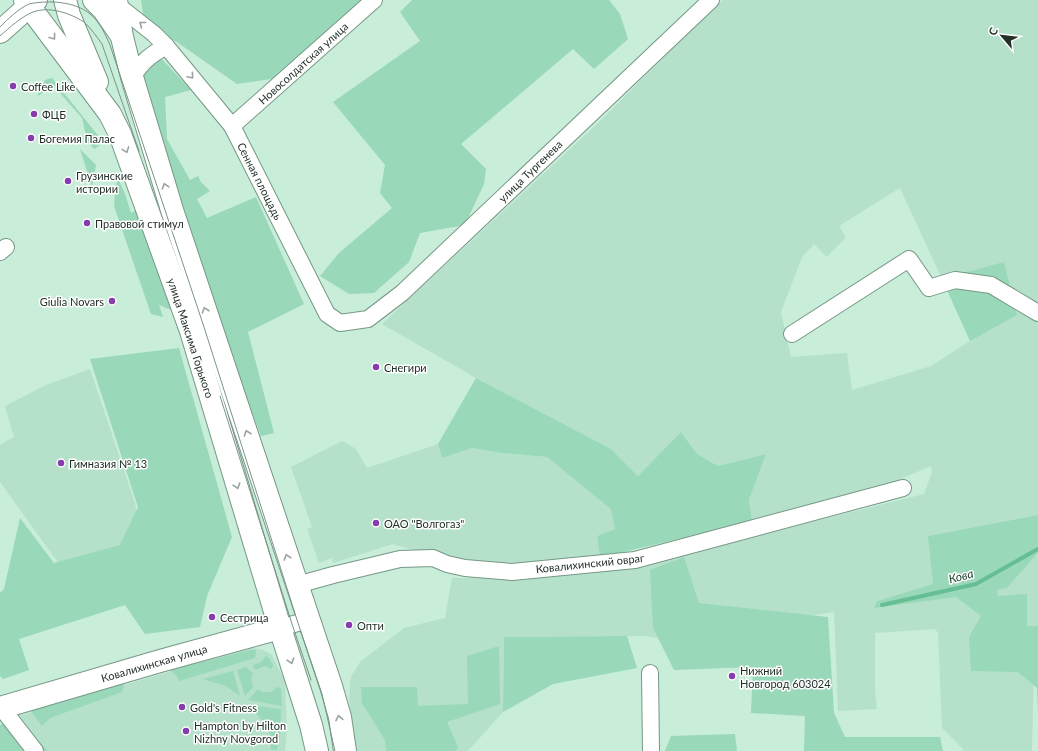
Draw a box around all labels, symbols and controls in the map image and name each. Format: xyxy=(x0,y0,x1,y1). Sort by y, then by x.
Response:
north arrow xyxy=(982,16,1022,56)
street label: Новосолдатская улица xyxy=(256,19,350,107)
one-way arrow xyxy=(140,22,147,29)
text: С xyxy=(985,24,1001,37)
one-way arrow xyxy=(49,33,56,40)
one-way arrow xyxy=(187,72,194,79)
place label: Coffee Like xyxy=(21,80,75,93)
marker: Coffee Like xyxy=(8,81,18,91)
place label: ФЦБ xyxy=(42,108,66,121)
marker: ФЦБ xyxy=(29,109,39,119)
place label: Богемия Палас xyxy=(39,132,115,145)
marker: Богемия Палас xyxy=(26,133,36,143)
street label: улица Тургенева xyxy=(496,137,564,205)
street label: Сенная площадь xyxy=(235,140,285,222)
one-way arrow xyxy=(121,146,129,153)
place label: Грузинские истории xyxy=(76,169,133,195)
marker: Грузинские истории xyxy=(63,176,73,186)
one-way arrow xyxy=(161,183,170,190)
place label: Правовой стимул xyxy=(95,217,184,230)
marker: Правовой стимул xyxy=(82,218,92,228)
street label: улица Максима Горького xyxy=(165,276,217,400)
place label: Giulia Novars xyxy=(40,295,104,308)
marker: Giulia Novars xyxy=(107,296,117,306)
one-way arrow xyxy=(201,307,210,314)
place label: Снегири xyxy=(384,361,427,374)
marker: Снегири xyxy=(371,362,381,372)
one-way arrow xyxy=(243,430,251,437)
place label: Гимназия № 13 xyxy=(69,457,147,470)
marker: Гимназия № 13 xyxy=(56,458,66,468)
one-way arrow xyxy=(232,482,241,489)
place label: ОАО "Волгогаз" xyxy=(384,517,464,530)
marker: ОАО "Волгогаз" xyxy=(371,518,381,528)
street label: Ковалихинский овраг xyxy=(535,551,645,575)
one-way arrow xyxy=(284,553,292,560)
water label: Кова xyxy=(947,566,975,586)
place label: Сестрица xyxy=(220,611,268,624)
marker: Сестрица xyxy=(207,612,217,622)
place label: Опти xyxy=(357,619,384,632)
marker: Опти xyxy=(344,620,354,630)
street label: Ковалихинская улица xyxy=(100,642,208,684)
one-way arrow xyxy=(286,658,294,665)
place label: Нижний Новгород 603024 xyxy=(740,664,831,690)
marker: Нижний Новгород 603024 xyxy=(727,671,737,681)
place label: Gold's Fitness xyxy=(190,701,257,714)
marker: Gold's Fitness xyxy=(177,702,187,712)
one-way arrow xyxy=(336,715,344,721)
place label: Hampton by Hilton Nizhny Novgorod xyxy=(194,719,286,745)
marker: Hampton by Hilton Nizhny Novgorod xyxy=(181,726,191,736)

